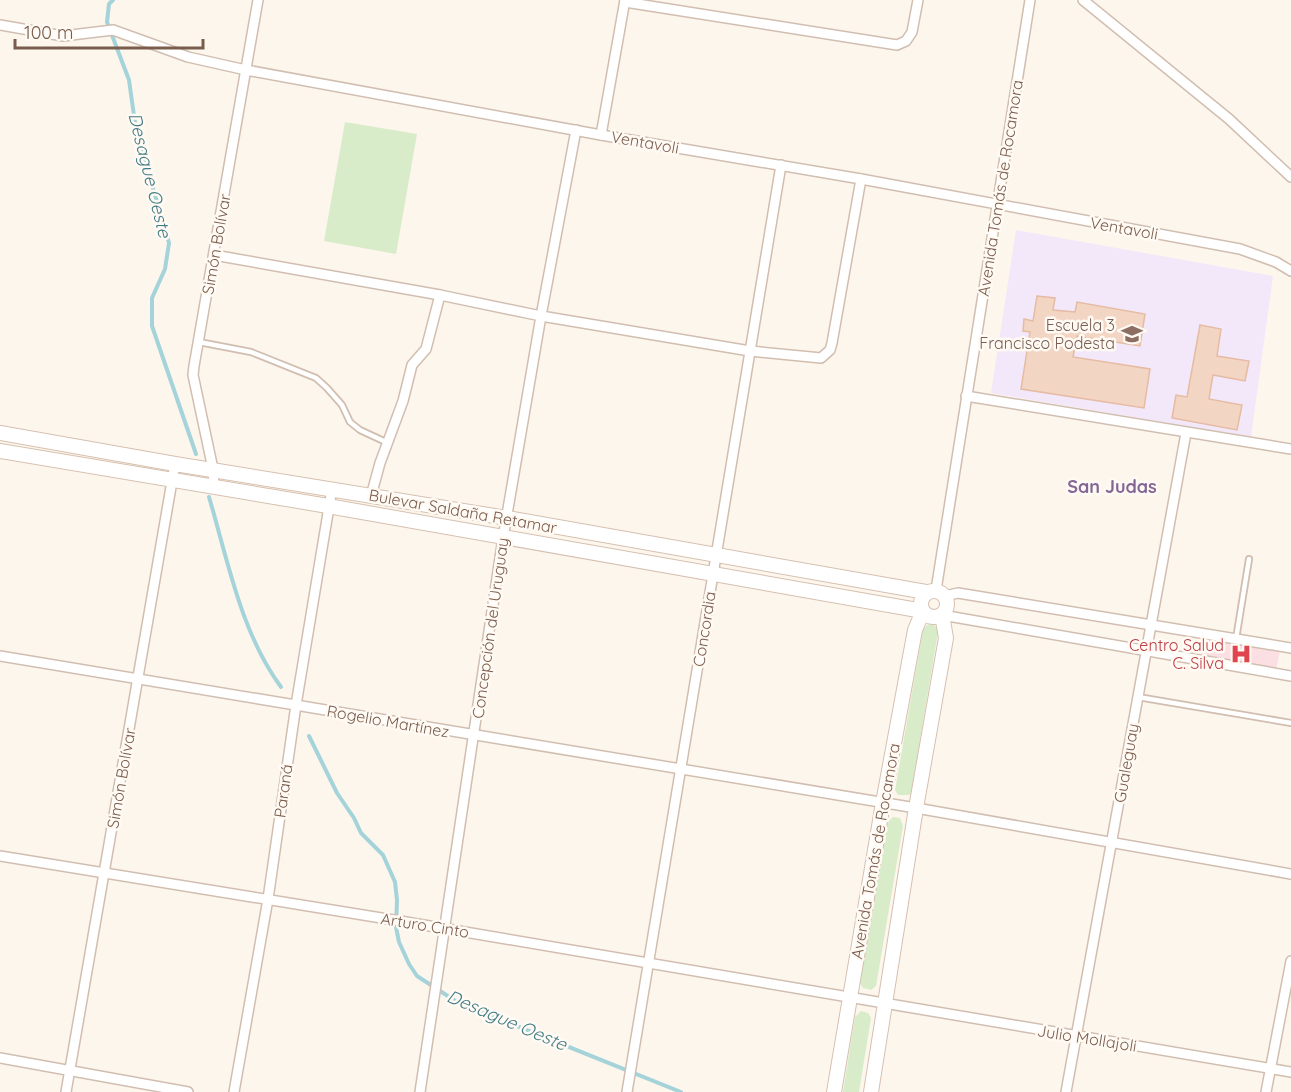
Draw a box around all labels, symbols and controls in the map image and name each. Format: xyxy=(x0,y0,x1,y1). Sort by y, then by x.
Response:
scale bar xyxy=(15,12,202,50)
text: 100 m xyxy=(24,21,73,44)
street label: Avenida Tomás de Rocamora xyxy=(973,78,1027,298)
water label: Desague Oeste xyxy=(123,110,177,241)
street label: Ventavoli xyxy=(609,126,681,158)
street label: Simón Bolívar xyxy=(197,192,235,296)
street label: Ventavoli xyxy=(1088,212,1160,244)
place label: Escuela 3 Francisco Podesta xyxy=(979,315,1115,353)
school or university icon: Escuela 3 Francisco Podesta xyxy=(1120,322,1144,346)
district label: San Judas xyxy=(1067,475,1157,498)
street label: Bulevar Saldaña Retamar xyxy=(367,485,559,537)
street label: Concepción del Uruguay xyxy=(467,536,513,720)
street label: Concordia xyxy=(688,590,720,668)
place label: Centro Salud C. Silva xyxy=(1129,635,1224,673)
hospital icon: Centro Salud C. Silva xyxy=(1229,642,1253,666)
street label: Rogelio Martínez xyxy=(325,700,451,742)
street label: Gualeguay xyxy=(1109,722,1143,804)
street label: Simón Bolívar xyxy=(102,726,140,830)
street label: Avenida Tomás de Rocamora xyxy=(846,742,904,960)
street label: Paraná xyxy=(269,763,297,819)
street label: Arturo Cinto xyxy=(379,908,471,942)
water label: Desague Oeste xyxy=(444,984,571,1056)
street label: Julio Mollajoli xyxy=(1036,1020,1138,1056)

